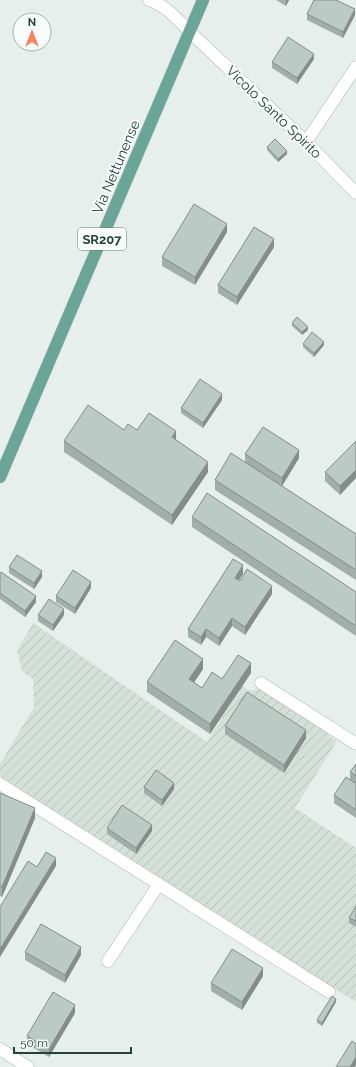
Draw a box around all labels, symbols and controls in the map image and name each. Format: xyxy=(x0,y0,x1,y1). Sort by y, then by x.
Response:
north arrow xyxy=(12,12,52,52)
text: N xyxy=(28,16,36,29)
street label: Vicolo Santo Spirito xyxy=(223,62,325,162)
street label: Via Nettunense xyxy=(89,118,143,216)
road number: SR207 xyxy=(78,228,126,250)
scale bar xyxy=(14,1029,131,1055)
text: 50 m xyxy=(20,1036,48,1050)

